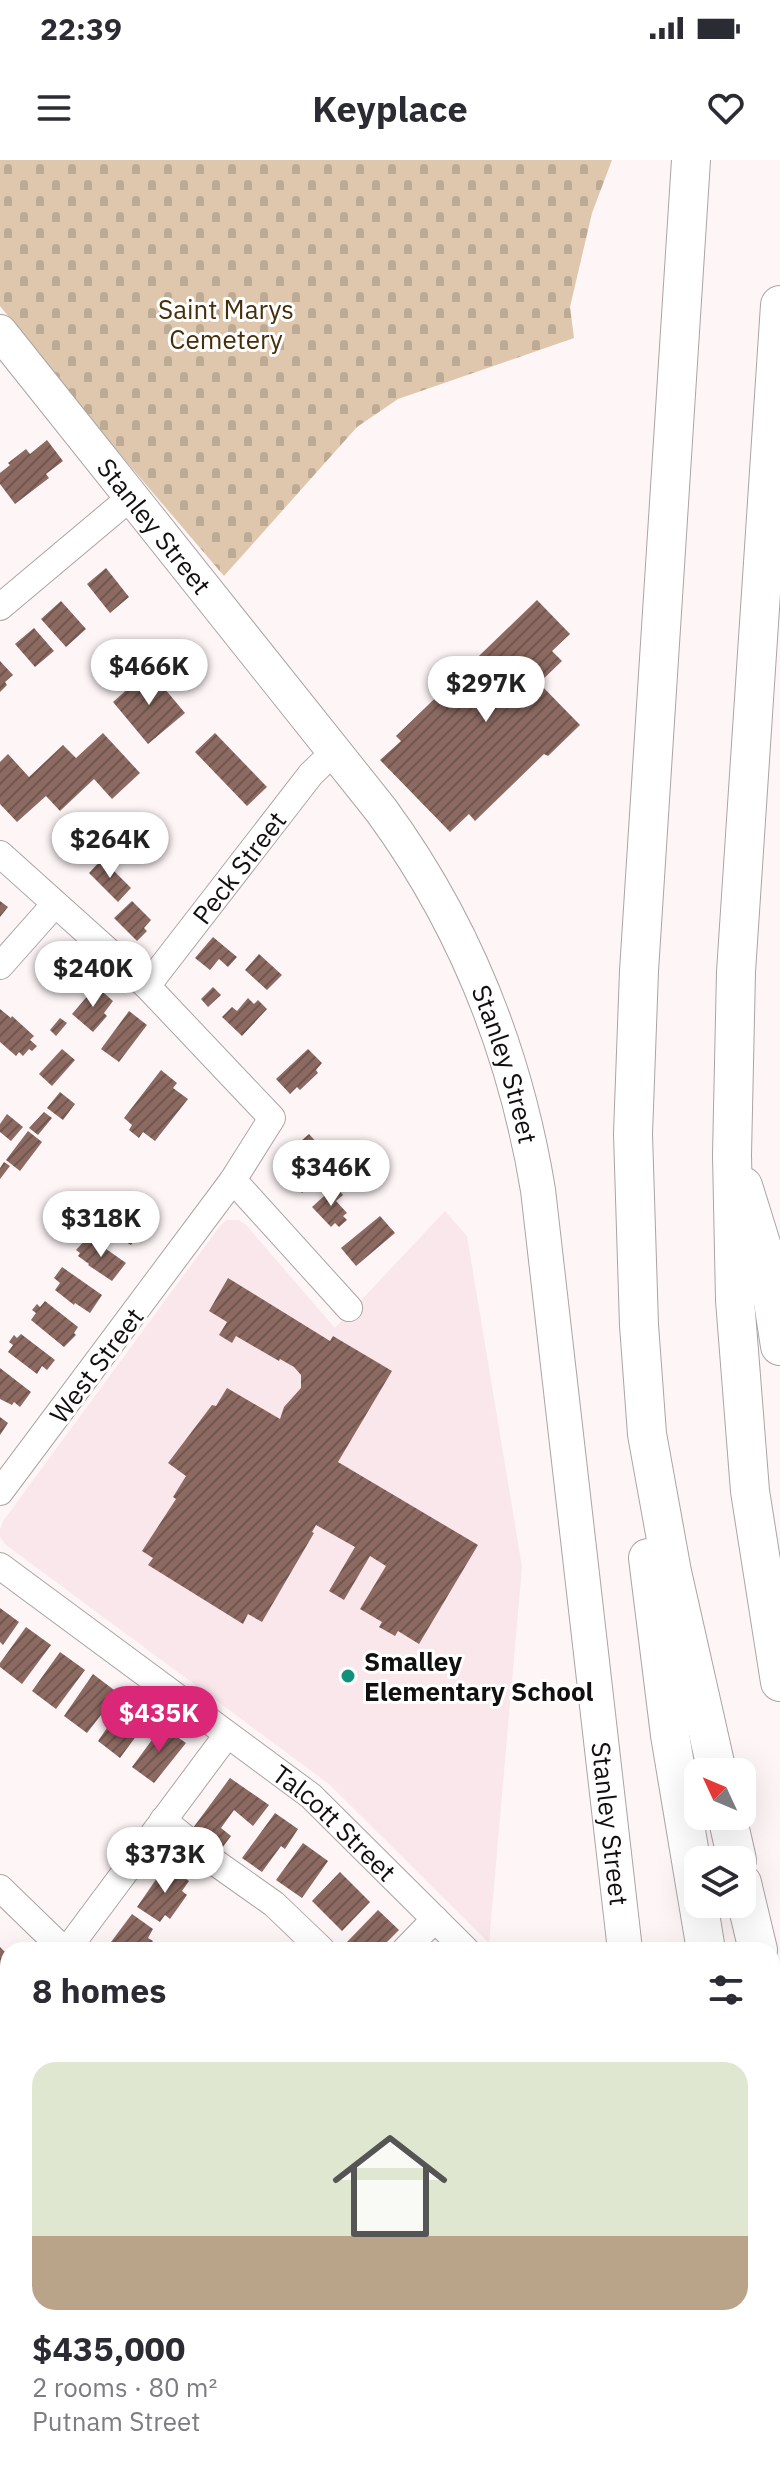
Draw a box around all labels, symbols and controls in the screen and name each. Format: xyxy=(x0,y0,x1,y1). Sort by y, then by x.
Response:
text: 22:39 xyxy=(40,9,122,48)
text: Keyplace xyxy=(312,85,468,132)
icon: menu xyxy=(32,86,76,130)
icon: heart xyxy=(704,86,748,130)
park label: Saint Marys Cemetery xyxy=(158,292,294,356)
street label: Stanley Street xyxy=(90,451,219,601)
pin: $466K xyxy=(93,639,205,707)
text: $466K xyxy=(109,648,189,682)
pin: $297K xyxy=(430,656,542,724)
text: $297K xyxy=(446,665,526,699)
street label: Peck Street xyxy=(184,804,293,931)
pin: $264K xyxy=(54,812,166,880)
text: $264K xyxy=(70,821,150,855)
pin: $240K xyxy=(37,941,149,1009)
text: $240K xyxy=(53,950,133,984)
street label: Stanley Street xyxy=(464,980,546,1147)
pin: $346K xyxy=(275,1140,387,1208)
text: $346K xyxy=(291,1149,371,1183)
pin: $318K xyxy=(45,1191,157,1259)
text: $318K xyxy=(61,1200,141,1234)
street label: West Street xyxy=(41,1300,151,1430)
place label: Smalley Elementary School xyxy=(364,1644,594,1708)
marker: Smalley Elementary School xyxy=(339,1667,357,1685)
pin: $435K xyxy=(103,1686,215,1754)
text: $435K xyxy=(119,1695,199,1729)
street label: Stanley Street xyxy=(584,1740,637,1907)
street label: Talcott Street xyxy=(266,1757,404,1888)
north arrow xyxy=(684,1758,756,1830)
map controls xyxy=(684,1758,756,1918)
pin: $373K xyxy=(109,1827,221,1895)
text: $373K xyxy=(125,1836,205,1870)
button: layers xyxy=(684,1846,756,1918)
text: 8 homes xyxy=(32,1968,167,2012)
icon: filters xyxy=(704,1968,748,2012)
icon: home xyxy=(318,2114,462,2258)
text: $435,000 xyxy=(32,2326,185,2370)
text: 2 rooms · 80 m² xyxy=(32,2370,217,2404)
text: Putnam Street xyxy=(32,2404,200,2438)

